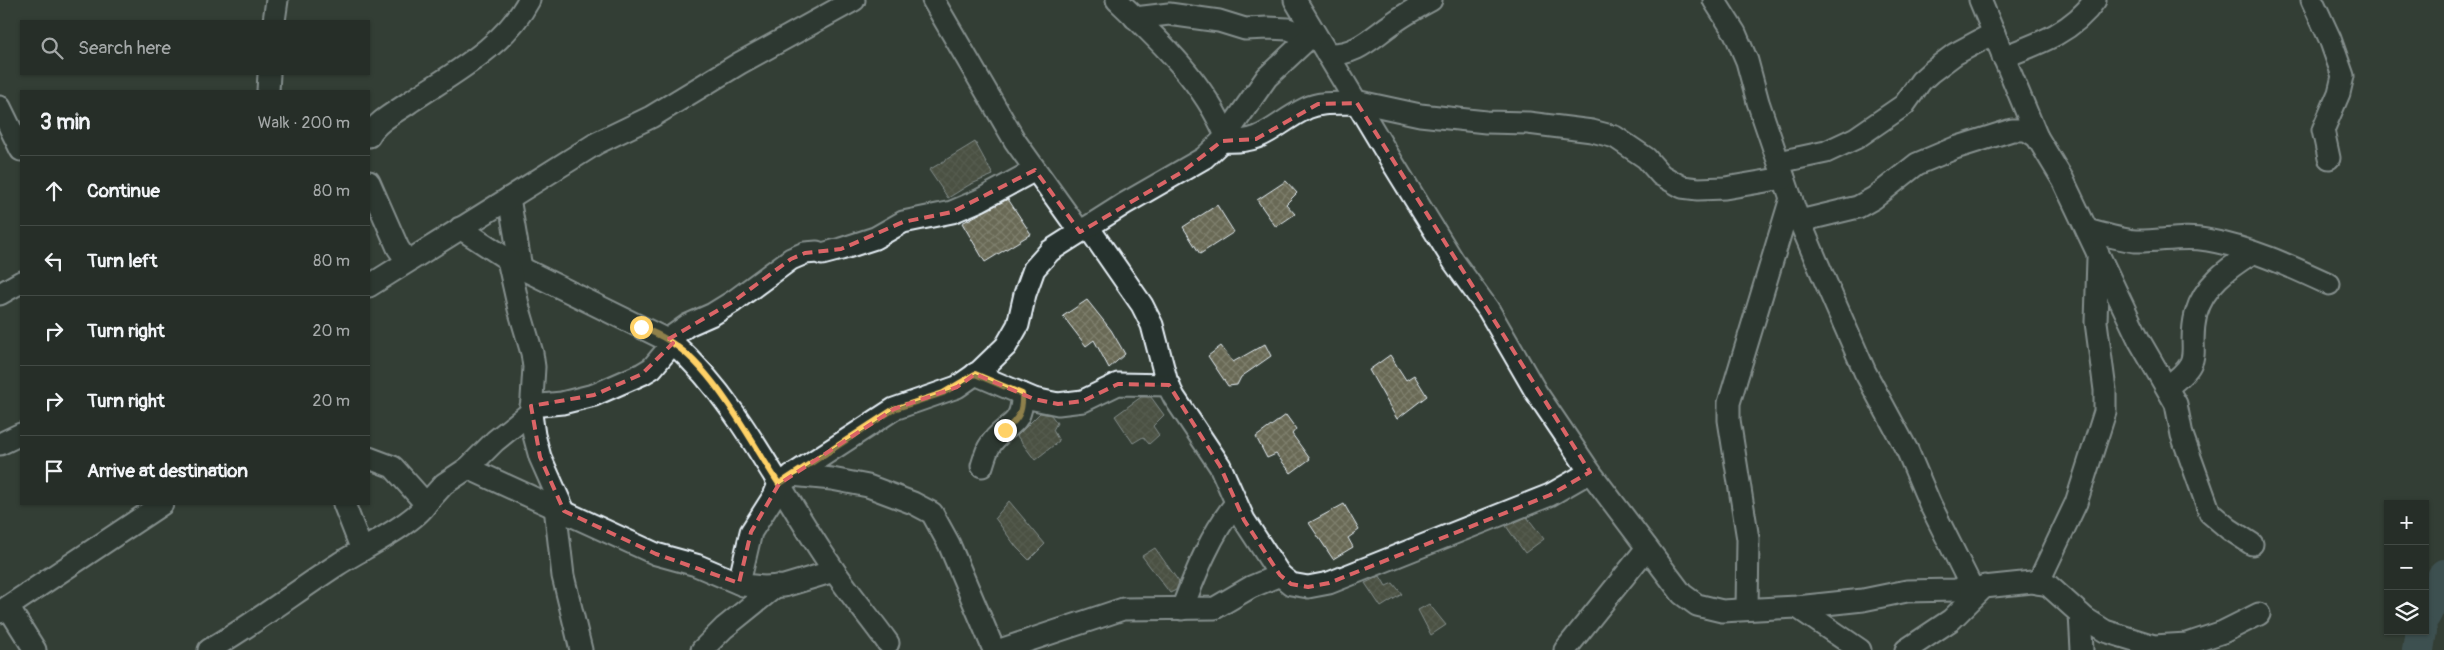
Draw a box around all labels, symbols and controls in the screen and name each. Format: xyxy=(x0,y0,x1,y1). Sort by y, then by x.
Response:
search box xyxy=(20,20,370,75)
icon: search xyxy=(38,34,66,62)
text: Search here xyxy=(78,36,171,60)
text: 3 min xyxy=(40,109,90,136)
text: Walk · 200 m xyxy=(258,113,350,133)
icon: ahead xyxy=(40,177,68,205)
text: Continue xyxy=(87,179,160,203)
text: 80 m xyxy=(313,181,350,201)
icon: left xyxy=(40,247,68,275)
text: Turn left xyxy=(87,249,157,273)
text: 80 m xyxy=(313,251,350,271)
route start xyxy=(630,316,653,339)
icon: right xyxy=(40,317,68,345)
text: Turn right xyxy=(87,319,165,343)
text: 20 m xyxy=(312,321,350,341)
icon: right xyxy=(40,387,68,415)
text: Turn right xyxy=(87,389,165,413)
text: 20 m xyxy=(312,391,350,411)
route end xyxy=(994,419,1017,442)
icon: arrive xyxy=(40,457,68,485)
text: Arrive at destination xyxy=(87,459,248,483)
map controls xyxy=(2384,500,2429,635)
button: + xyxy=(2384,500,2429,545)
button: − xyxy=(2384,545,2429,590)
button: layers xyxy=(2384,590,2429,635)

